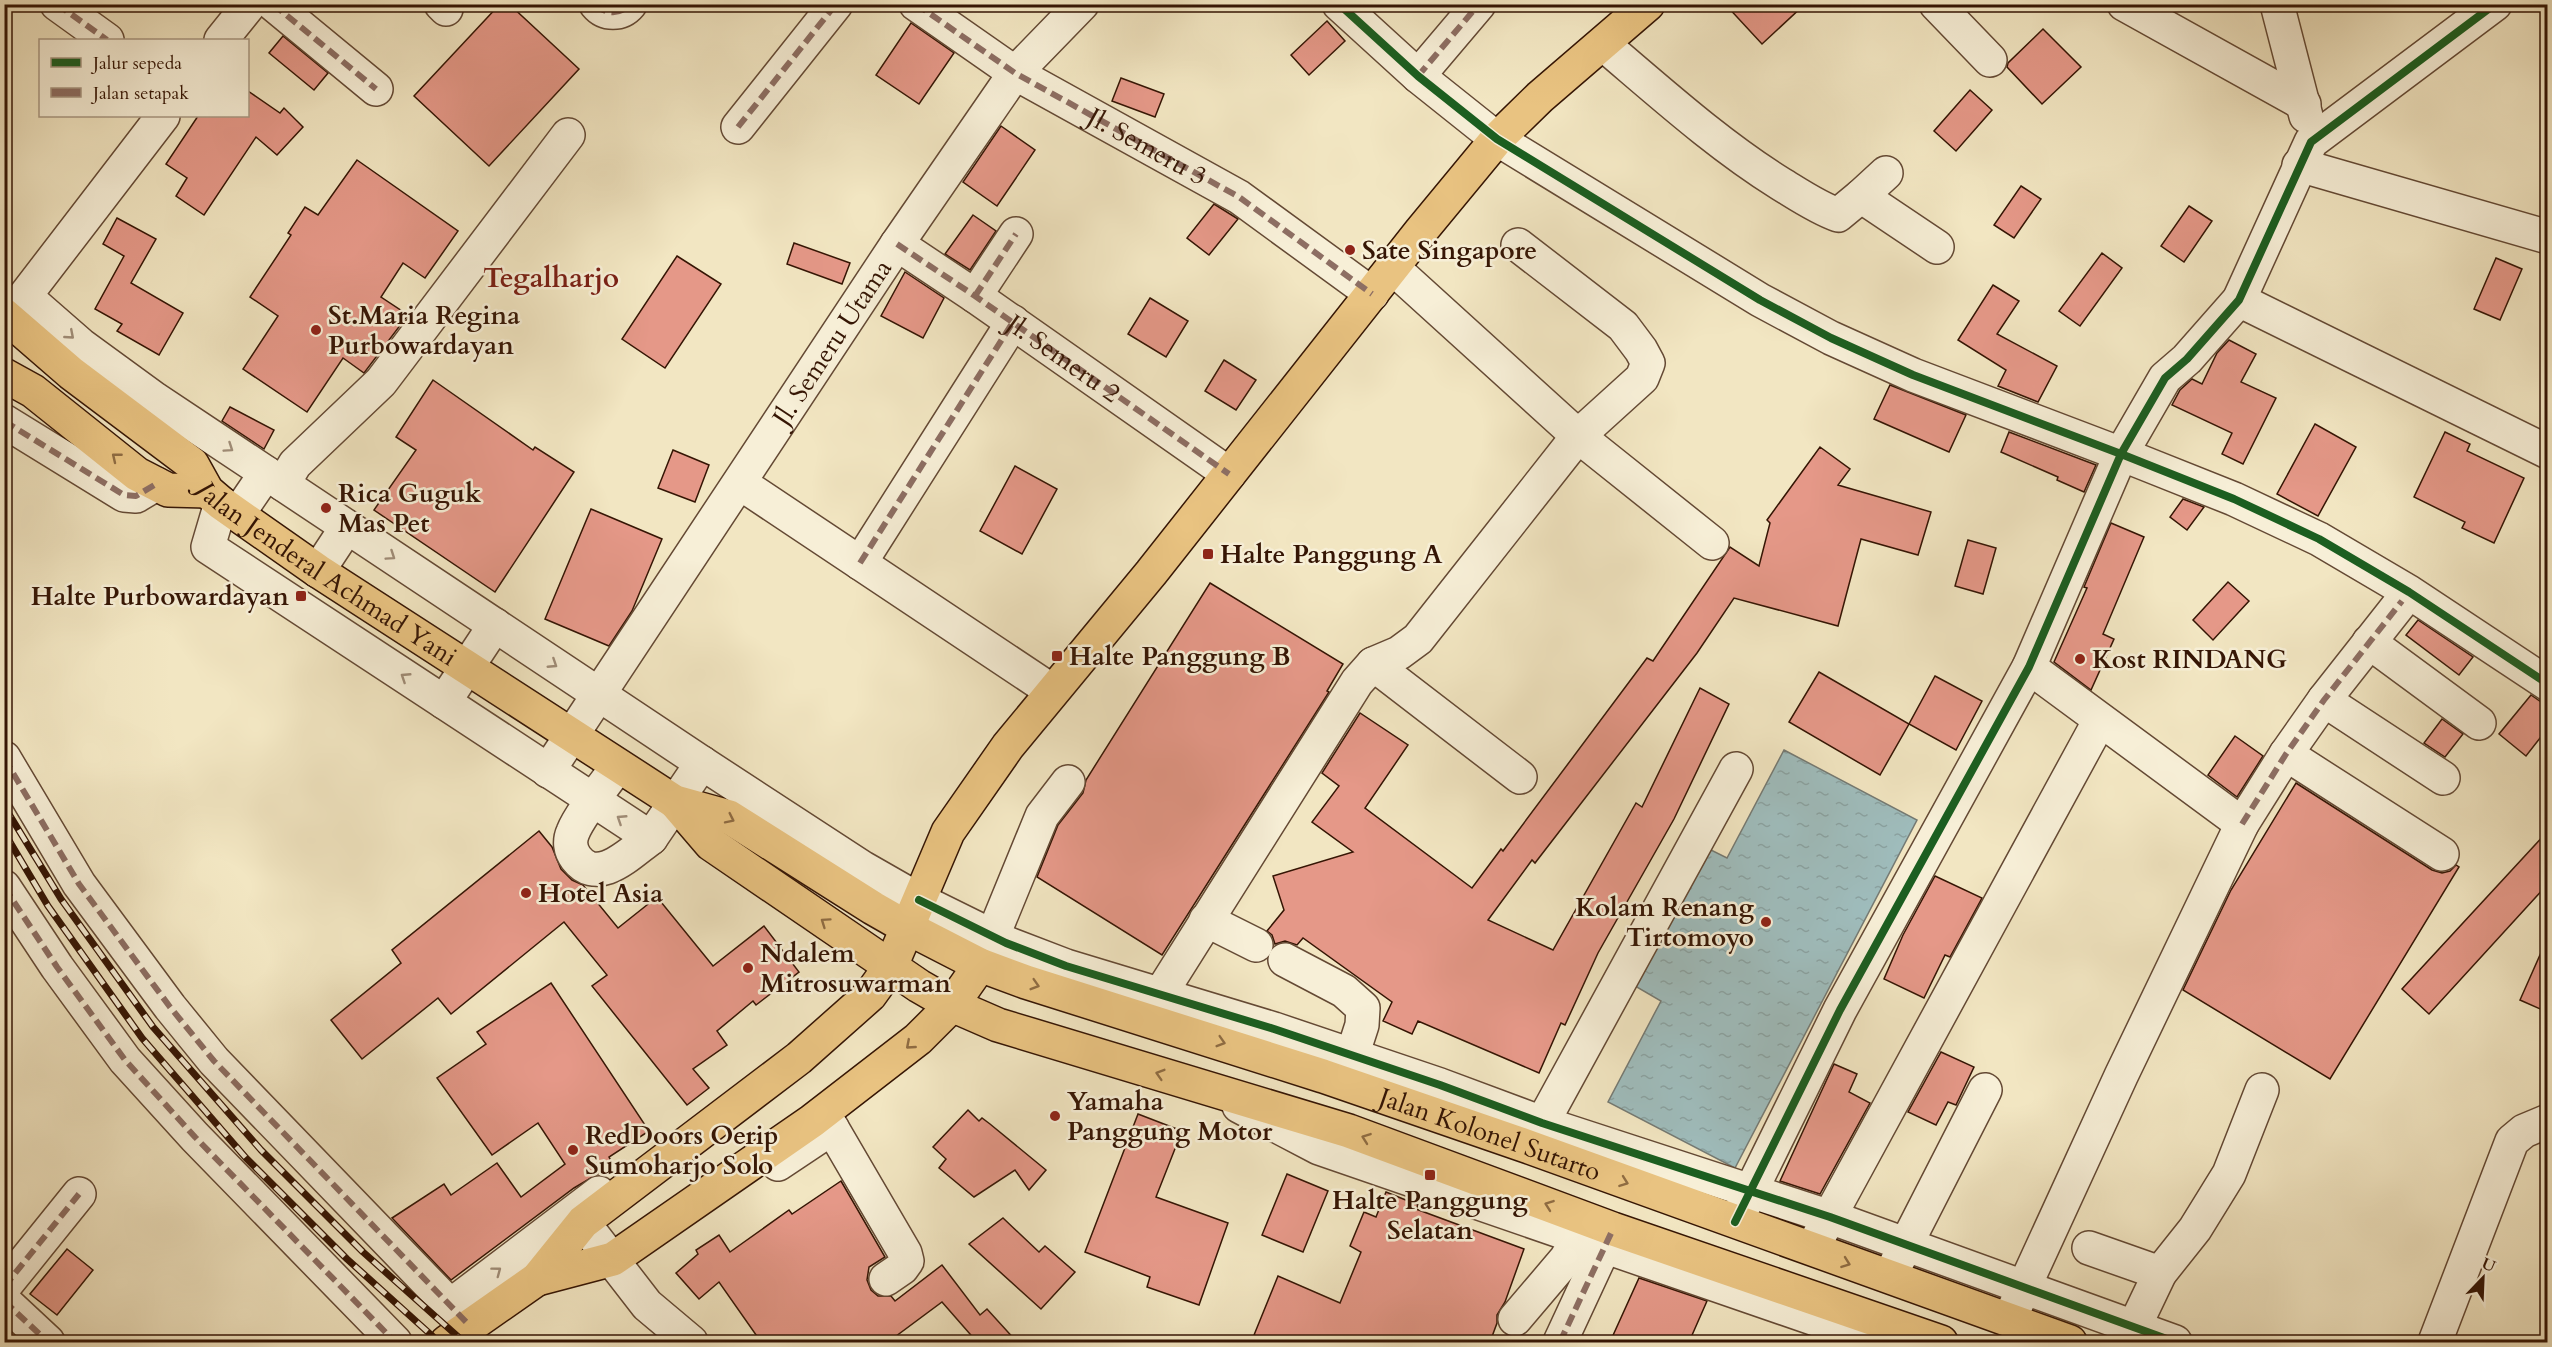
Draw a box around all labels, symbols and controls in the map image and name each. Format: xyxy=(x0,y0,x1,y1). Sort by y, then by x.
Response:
legend xyxy=(39,39,249,117)
text: Jalur sepeda xyxy=(90,51,182,76)
text: Jalan setapak xyxy=(90,81,189,106)
street label: Jl. Semeru 3 xyxy=(1078,98,1213,194)
place label: Sate Singapore xyxy=(1362,233,1537,268)
marker: Sate Singapore xyxy=(1343,243,1357,257)
street label: Jl. Semeru Utama xyxy=(762,253,900,436)
district label: Tegalharjo xyxy=(483,259,619,297)
place label: St.Maria Regina Purbowardayan xyxy=(328,298,520,363)
street label: Jl. Semeru 2 xyxy=(996,304,1127,411)
marker: St.Maria Regina Purbowardayan xyxy=(309,323,323,337)
one-way arrow xyxy=(63,328,74,339)
one-way arrow xyxy=(222,441,233,452)
one-way arrow xyxy=(112,453,123,464)
street label: Jalan Jenderal Achmad Yani xyxy=(186,473,464,674)
place label: Rica Guguk Mas Pet xyxy=(338,476,482,541)
marker: Rica Guguk Mas Pet xyxy=(319,501,333,515)
place label: Halte Panggung A xyxy=(1220,537,1443,572)
marker: Halte Panggung A xyxy=(1201,547,1215,561)
one-way arrow xyxy=(384,549,395,560)
place label: Halte Purbowardayan xyxy=(31,579,289,614)
marker: Halte Purbowardayan xyxy=(294,589,308,603)
place label: Halte Panggung B xyxy=(1069,639,1291,674)
place label: Kost RINDANG xyxy=(2092,642,2287,677)
marker: Halte Panggung B xyxy=(1050,649,1064,663)
marker: Kost RINDANG xyxy=(2073,652,2087,666)
one-way arrow xyxy=(547,657,558,668)
one-way arrow xyxy=(401,673,412,684)
one-way arrow xyxy=(724,812,735,824)
one-way arrow xyxy=(616,815,627,826)
place label: Hotel Asia xyxy=(538,876,663,911)
marker: Hotel Asia xyxy=(519,886,533,900)
place label: Kolam Renang Tirtomoyo xyxy=(1575,890,1754,955)
marker: Kolam Renang Tirtomoyo xyxy=(1759,915,1773,929)
one-way arrow xyxy=(820,918,831,929)
place label: Ndalem Mitrosuwarman xyxy=(760,936,951,1001)
marker: Ndalem Mitrosuwarman xyxy=(741,961,755,975)
one-way arrow xyxy=(1029,978,1040,990)
one-way arrow xyxy=(1215,1035,1226,1047)
one-way arrow xyxy=(906,1038,917,1049)
one-way arrow xyxy=(1155,1069,1166,1081)
street label: Jalan Kolonel Sutarto xyxy=(1371,1078,1605,1189)
place label: Yamaha Panggung Motor xyxy=(1067,1084,1273,1149)
marker: Yamaha Panggung Motor xyxy=(1048,1109,1062,1123)
place label: RedDoors Oerip Sumoharjo Solo xyxy=(585,1118,779,1183)
one-way arrow xyxy=(1362,1132,1372,1145)
marker: RedDoors Oerip Sumoharjo Solo xyxy=(566,1143,580,1157)
marker: Halte Panggung Selatan xyxy=(1423,1168,1437,1182)
one-way arrow xyxy=(1618,1174,1629,1187)
place label: Halte Panggung Selatan xyxy=(1332,1183,1528,1248)
one-way arrow xyxy=(1544,1200,1555,1213)
north arrow xyxy=(2453,1248,2513,1308)
text: U xyxy=(2478,1252,2499,1278)
one-way arrow xyxy=(1840,1256,1851,1269)
one-way arrow xyxy=(490,1267,501,1278)

